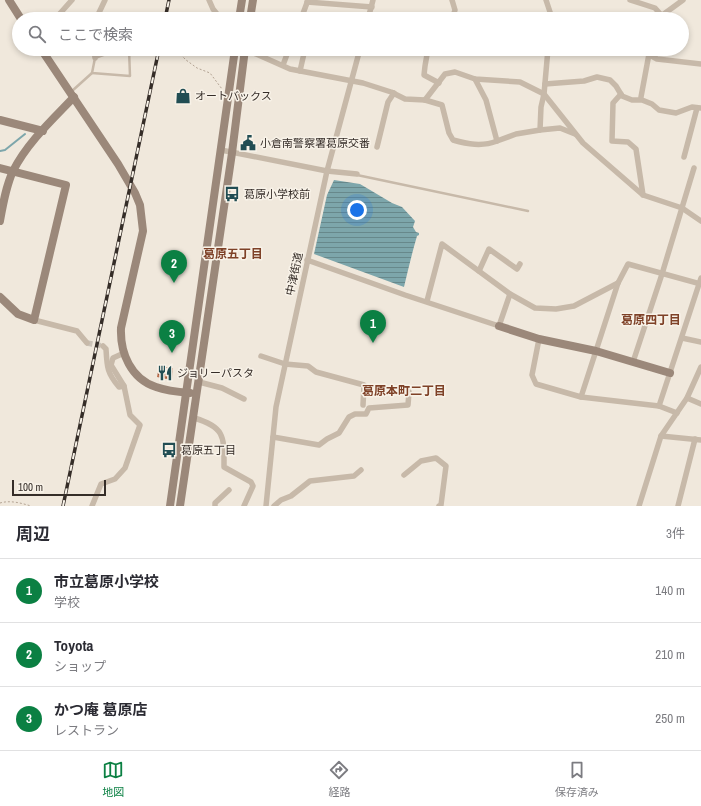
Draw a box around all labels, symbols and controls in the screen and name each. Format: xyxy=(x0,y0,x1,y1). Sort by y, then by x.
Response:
search box xyxy=(12,12,689,56)
icon: search xyxy=(26,23,48,45)
text: ここで検索 xyxy=(58,24,133,45)
shop icon: オートバックス xyxy=(174,87,192,105)
place label: オートバックス xyxy=(195,89,272,103)
public building icon: 小倉南警察署葛原交番 xyxy=(239,134,257,152)
place label: 小倉南警察署葛原交番 xyxy=(260,136,370,150)
bus stop icon: 葛原小学校前 xyxy=(223,185,241,203)
place label: 葛原小学校前 xyxy=(244,187,310,201)
your location xyxy=(347,200,367,220)
district label: 葛原五丁目 xyxy=(203,246,263,262)
pin: 2 xyxy=(161,250,187,283)
street label: 中津街道 xyxy=(283,251,305,297)
pin: 1 xyxy=(360,310,386,343)
district label: 葛原四丁目 xyxy=(621,312,681,328)
pin: 3 xyxy=(159,320,185,353)
restaurant icon: ジョリーパスタ xyxy=(156,364,174,382)
place label: ジョリーパスタ xyxy=(177,366,254,380)
district label: 葛原本町二丁目 xyxy=(362,383,446,399)
bus stop icon: 葛原五丁目 xyxy=(160,441,178,459)
place label: 葛原五丁目 xyxy=(181,443,236,457)
scale bar xyxy=(12,478,106,497)
text: 100 m xyxy=(18,480,43,494)
text: 周辺 xyxy=(16,522,50,545)
text: 3件 xyxy=(666,525,685,542)
text: 市立葛原小学校 xyxy=(54,571,159,592)
text: 1 xyxy=(26,582,32,599)
text: 140 m xyxy=(655,582,685,599)
text: 学校 xyxy=(54,594,80,611)
text: Toyota xyxy=(54,635,93,656)
text: 2 xyxy=(26,646,32,663)
text: 210 m xyxy=(655,646,685,663)
text: ショップ xyxy=(54,658,106,675)
text: かつ庵 葛原店 xyxy=(54,699,147,720)
text: 3 xyxy=(26,710,32,727)
text: 250 m xyxy=(655,710,685,727)
text: レストラン xyxy=(54,722,119,739)
tab: 地図 xyxy=(102,759,124,799)
tab: 経路 xyxy=(328,759,350,799)
tab: 保存済み xyxy=(555,759,599,799)

